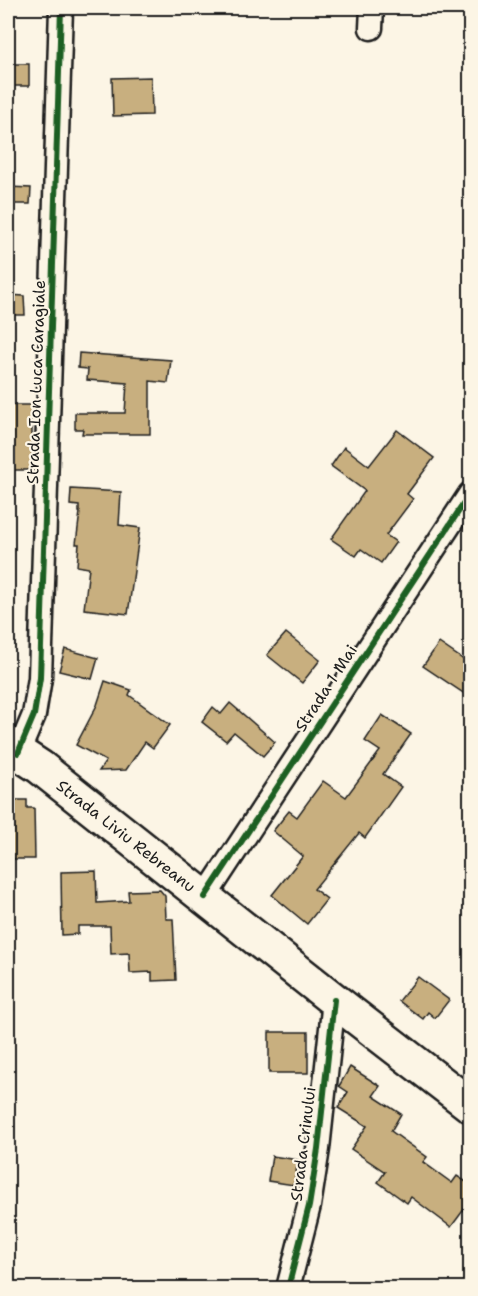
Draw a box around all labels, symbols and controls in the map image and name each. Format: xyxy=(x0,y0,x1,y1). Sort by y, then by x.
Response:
street label: Strada Ion Luca Caragiale xyxy=(22,280,50,484)
street label: Strada 1 Mai xyxy=(290,641,362,735)
street label: Strada Liviu Rebreanu xyxy=(52,775,200,897)
street label: Strada Crinului xyxy=(286,1086,320,1202)

